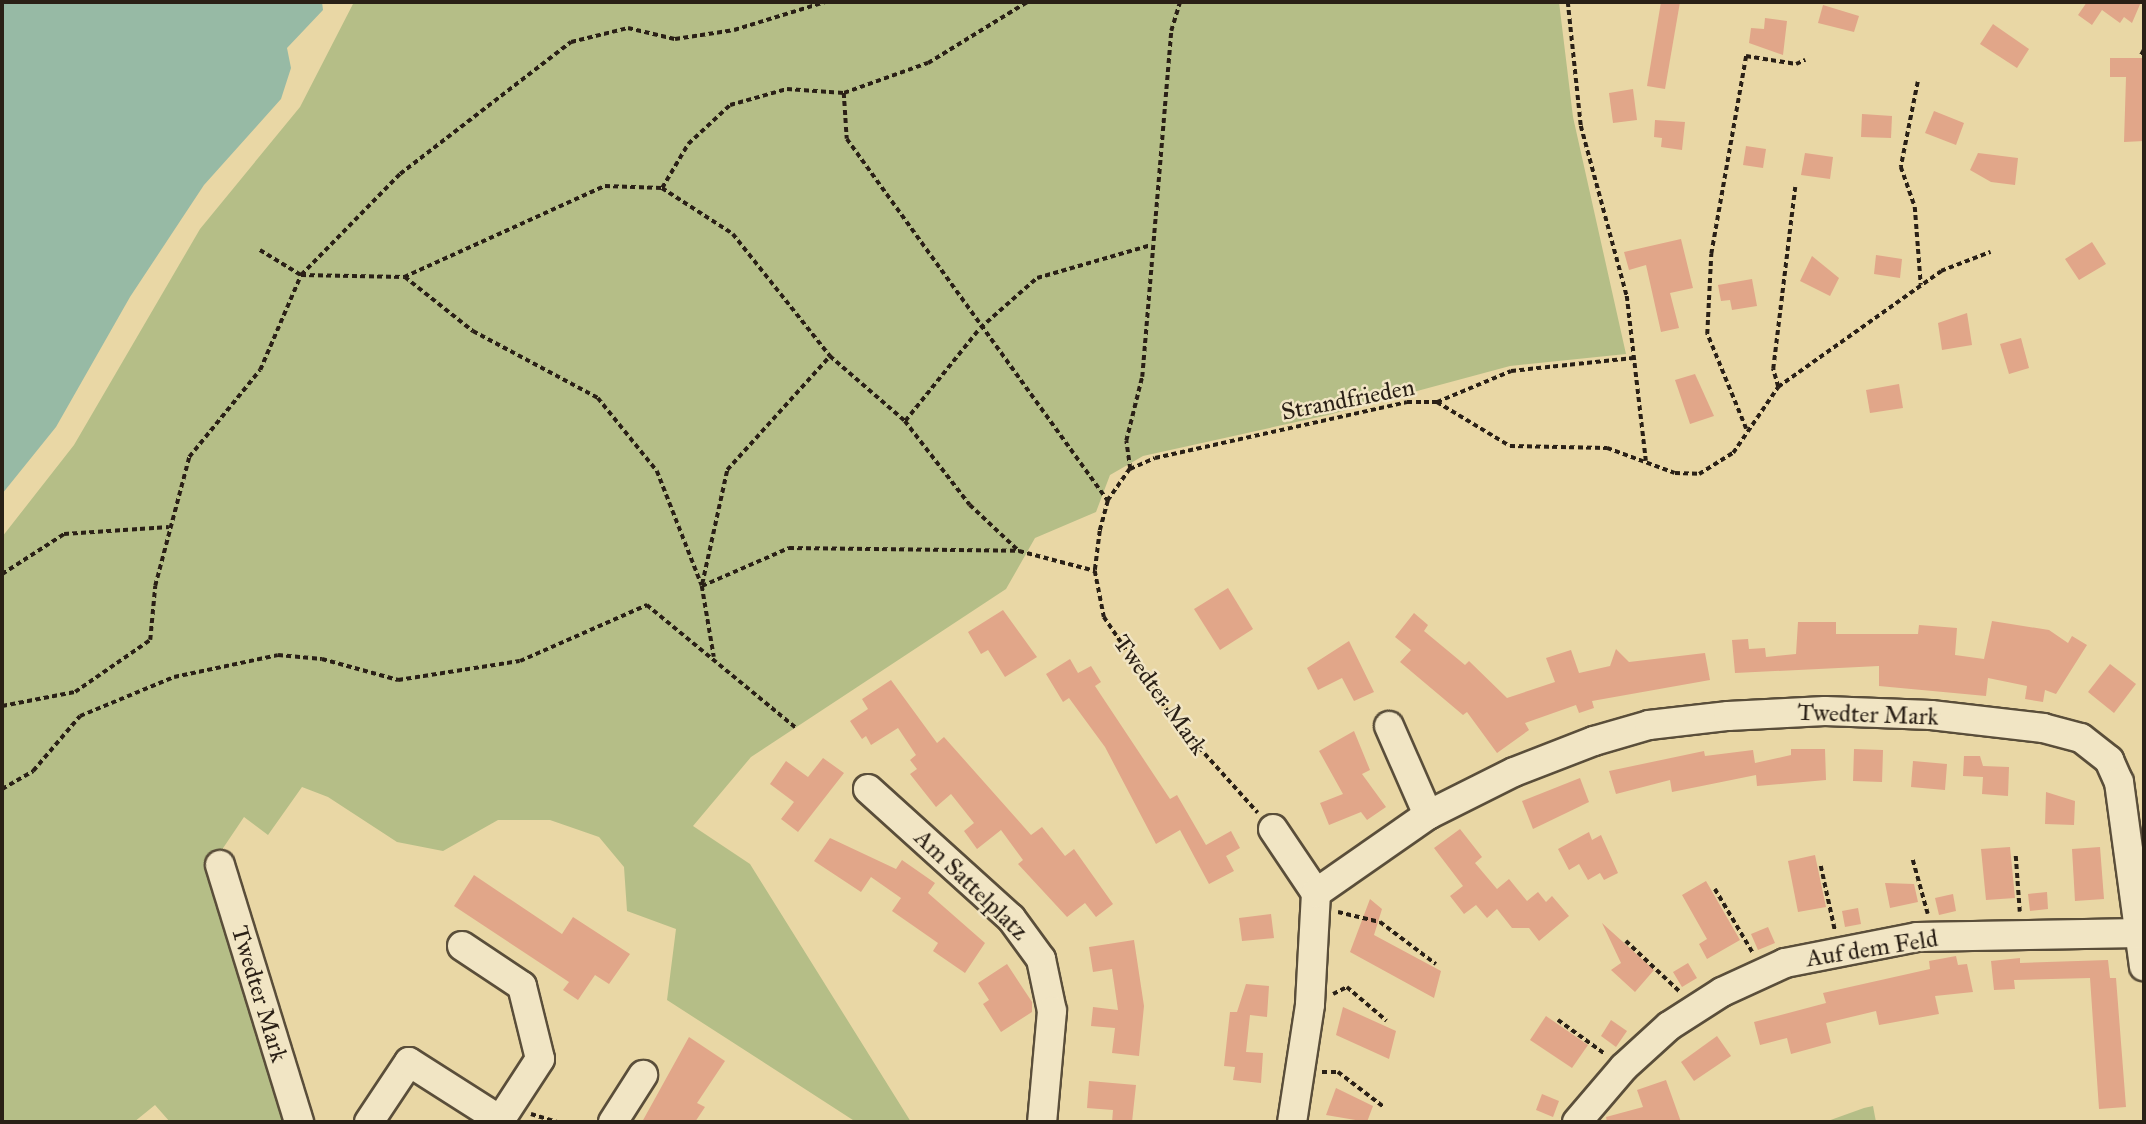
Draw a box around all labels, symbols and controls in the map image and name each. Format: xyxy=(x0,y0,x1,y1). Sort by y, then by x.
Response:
street label: Strandfrieden xyxy=(1279,373,1417,427)
street label: Twedter Mark xyxy=(1107,629,1213,761)
street label: Twedter Mark xyxy=(1797,698,1939,732)
street label: Am Sattelplatz xyxy=(908,824,1034,946)
street label: Twedter Mark xyxy=(225,922,293,1066)
street label: Auf dem Feld xyxy=(1804,924,1940,974)

